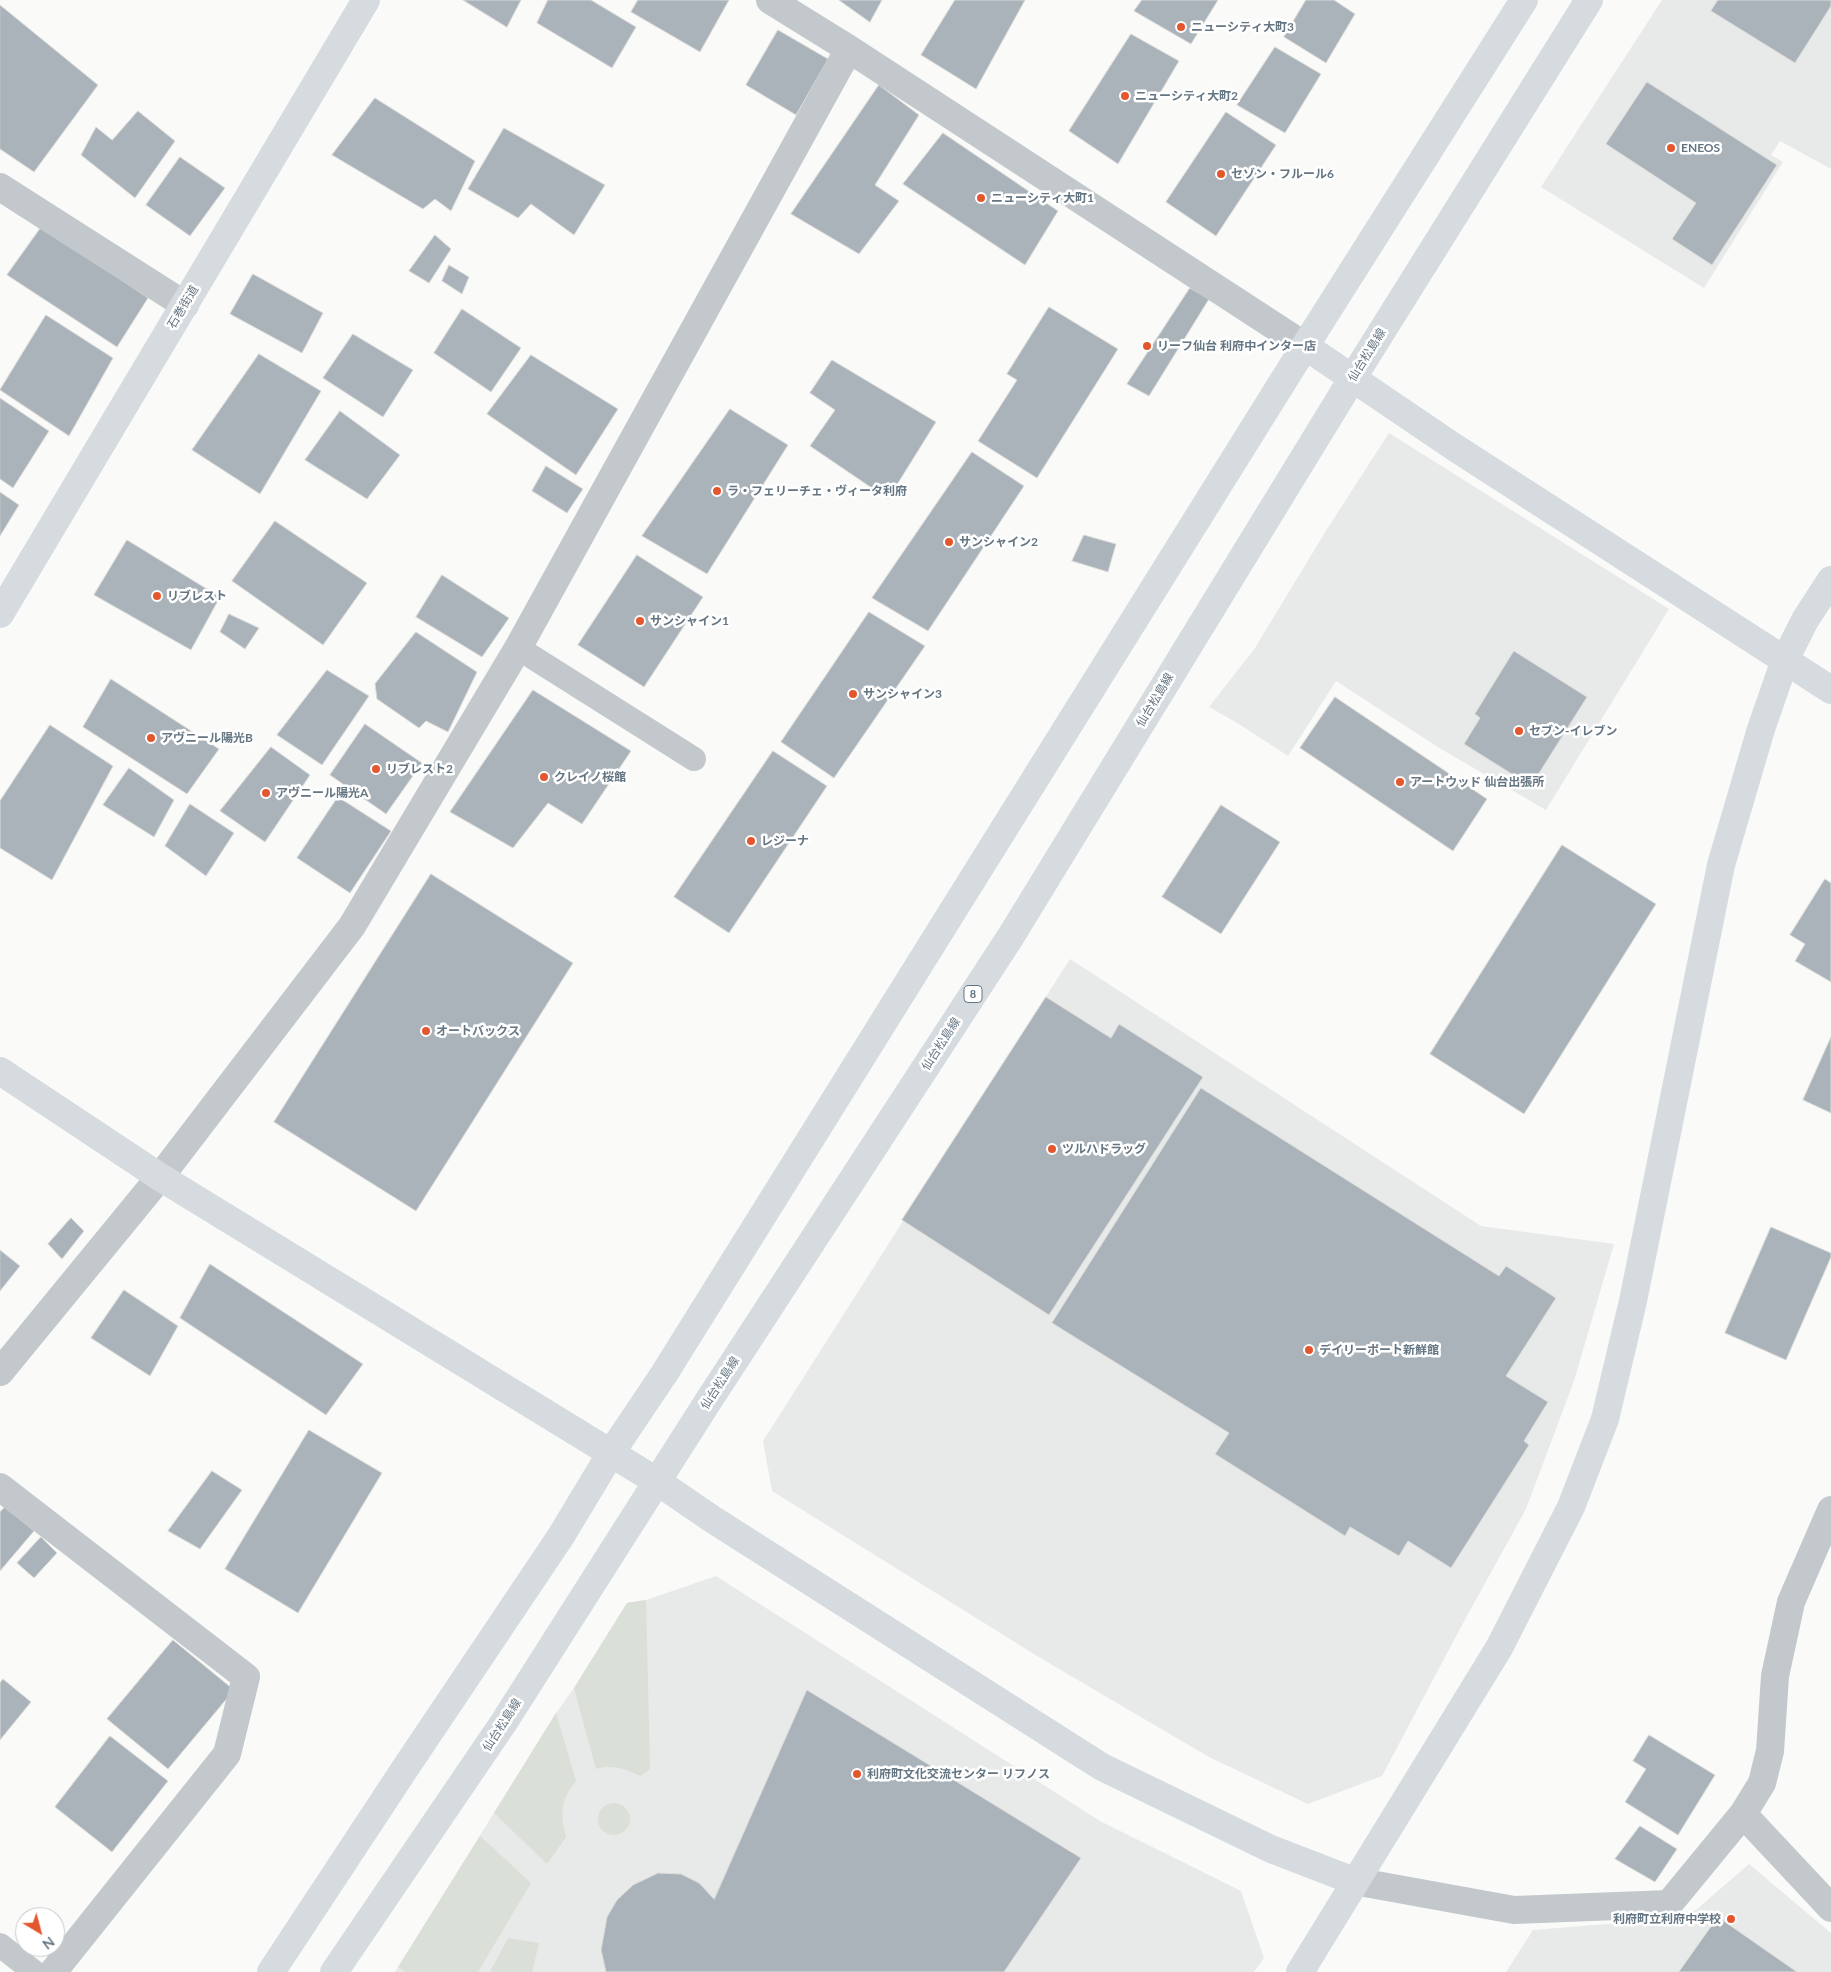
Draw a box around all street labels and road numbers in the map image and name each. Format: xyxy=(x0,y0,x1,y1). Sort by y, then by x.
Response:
street label: 石巻街道 xyxy=(164,283,202,331)
street label: 仙台松島線 xyxy=(1345,326,1389,384)
street label: 仙台松島線 xyxy=(1133,671,1177,729)
road number: 8 xyxy=(964,986,982,1002)
street label: 仙台松島線 xyxy=(919,1015,963,1073)
street label: 仙台松島線 xyxy=(698,1354,742,1412)
street label: 仙台松島線 xyxy=(480,1696,524,1754)

